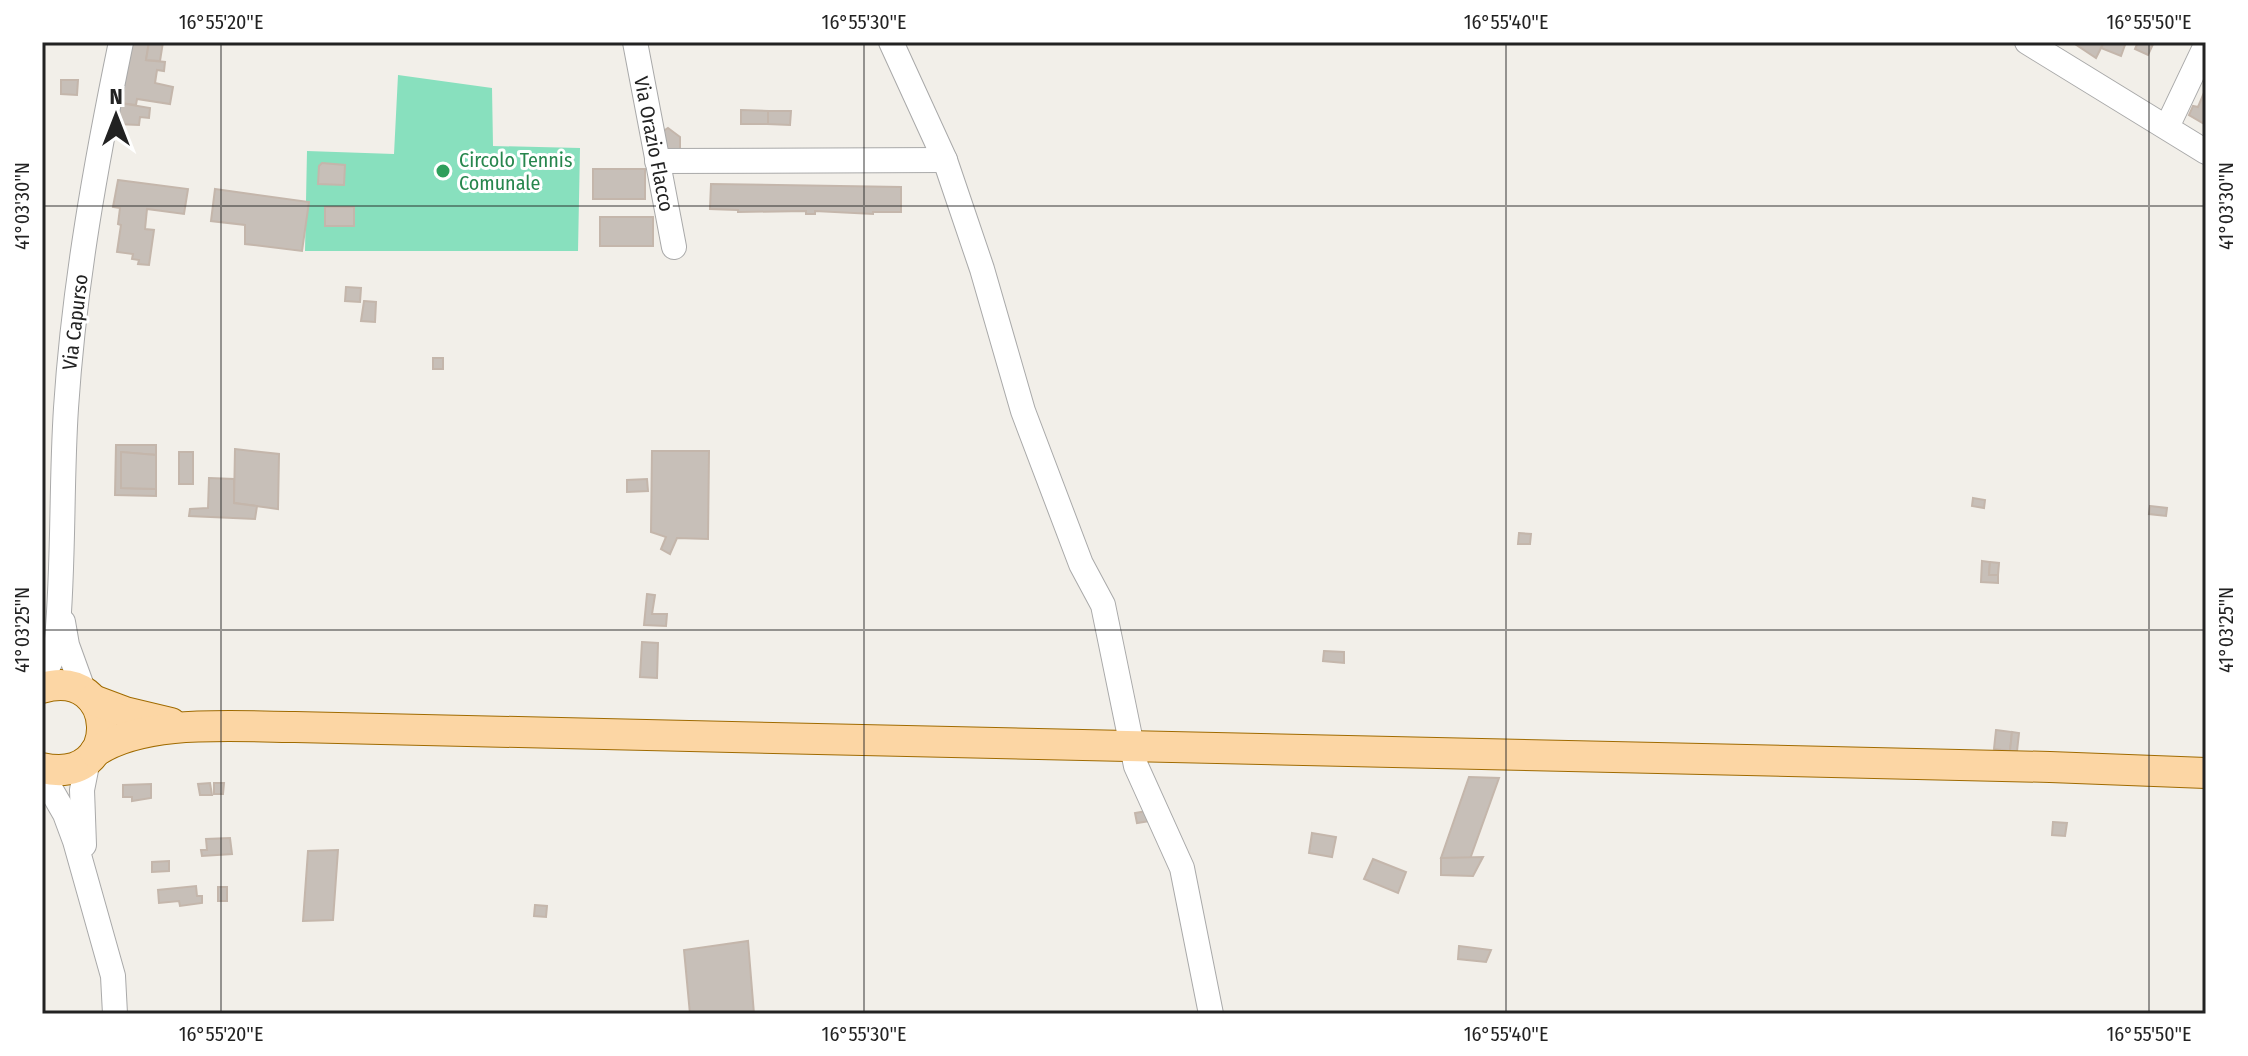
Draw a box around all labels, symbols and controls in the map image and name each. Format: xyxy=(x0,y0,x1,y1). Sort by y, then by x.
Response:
text: 16°55'20"E xyxy=(179,10,263,34)
text: 16°55'30"E xyxy=(822,10,906,34)
text: 16°55'40"E xyxy=(1464,10,1548,34)
text: 16°55'50"E xyxy=(2107,10,2191,34)
street label: Via Orazio Flacco xyxy=(629,74,679,214)
north arrow xyxy=(76,76,156,156)
text: N xyxy=(109,83,123,110)
place label: Circolo Tennis Comunale xyxy=(459,148,572,195)
text: 41°03'30"N xyxy=(10,162,34,250)
marker: Circolo Tennis Comunale xyxy=(434,162,452,180)
text: 41°03'30"N xyxy=(2214,162,2238,250)
street label: Via Capurso xyxy=(57,273,93,371)
text: 41°03'25"N xyxy=(10,587,34,673)
text: 41°03'25"N xyxy=(2214,587,2238,673)
text: 16°55'20"E xyxy=(179,1022,263,1046)
text: 16°55'30"E xyxy=(822,1022,906,1046)
text: 16°55'40"E xyxy=(1464,1022,1548,1046)
text: 16°55'50"E xyxy=(2107,1022,2191,1046)

